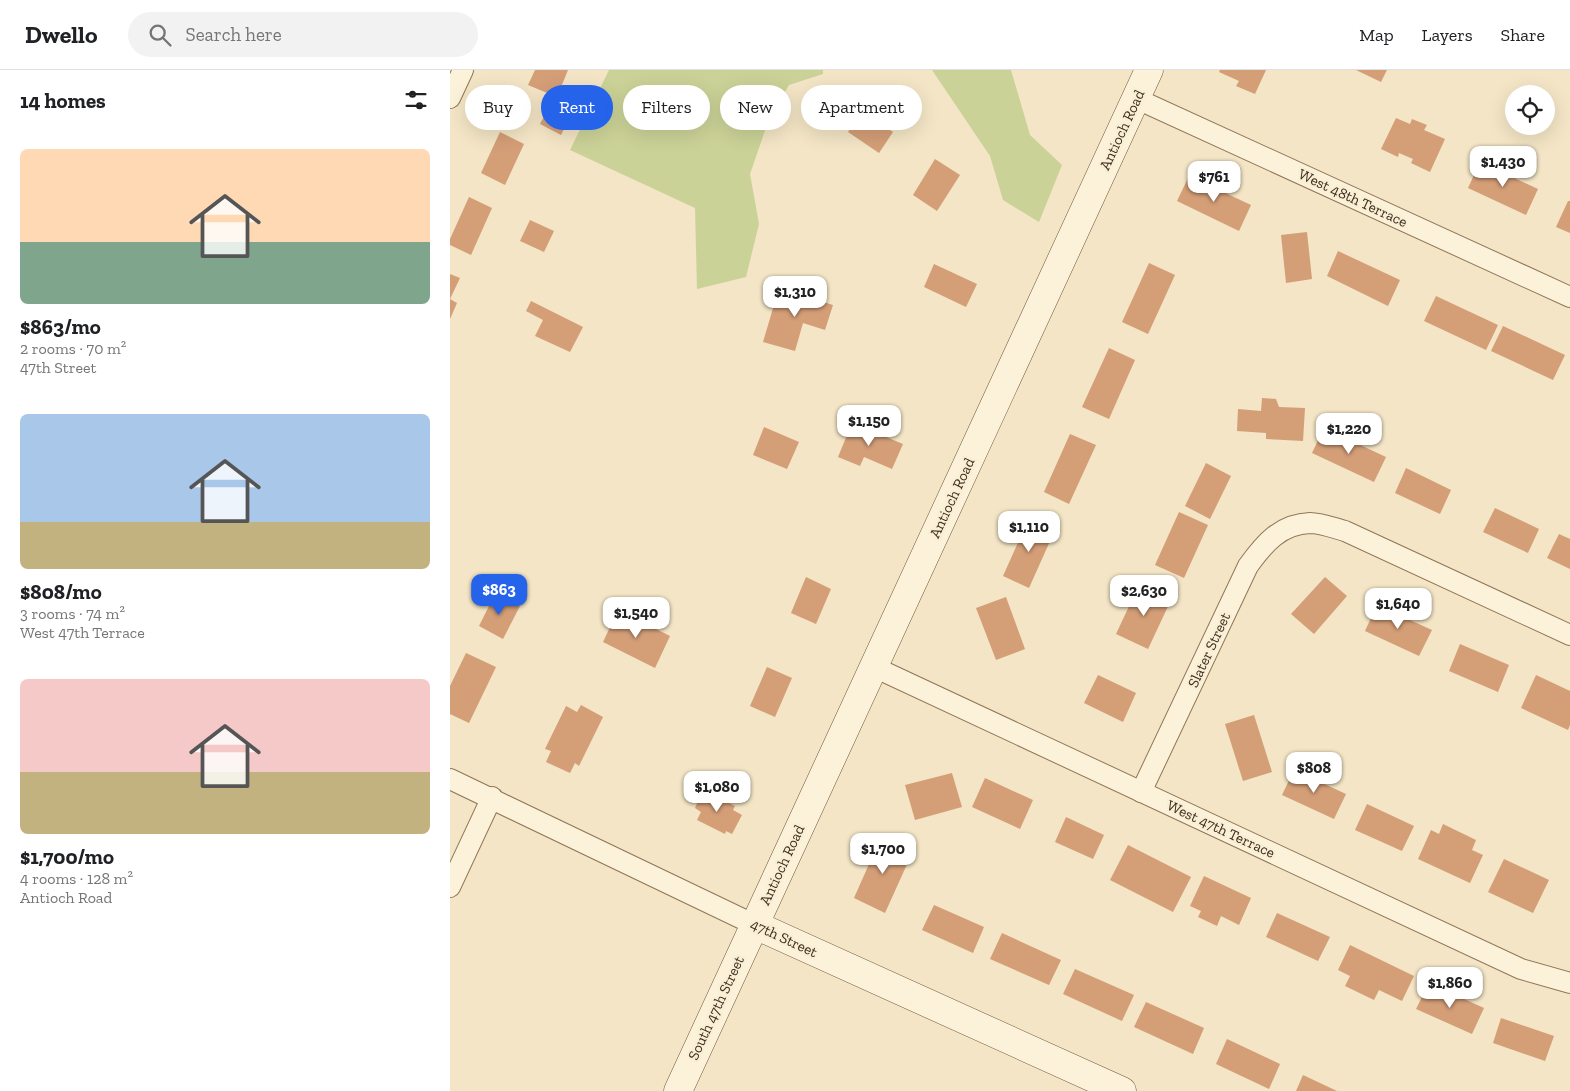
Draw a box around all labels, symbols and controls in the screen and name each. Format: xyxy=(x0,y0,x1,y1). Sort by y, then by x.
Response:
search box xyxy=(128,12,478,57)
text: Dwello xyxy=(25,20,98,49)
icon: search xyxy=(146,21,174,49)
text: Search here xyxy=(186,23,282,46)
text: Map xyxy=(1359,24,1394,46)
text: Layers xyxy=(1422,24,1473,46)
text: Share xyxy=(1501,24,1545,46)
chip: Buy xyxy=(465,85,531,130)
chip: Rent xyxy=(541,85,613,130)
chip: Filters xyxy=(623,85,710,130)
chip: New xyxy=(720,85,791,130)
chip: Apartment xyxy=(801,85,922,130)
map controls xyxy=(1505,85,1555,135)
button: locate xyxy=(1505,85,1555,135)
icon: filters xyxy=(402,86,430,114)
street label: Antioch Road xyxy=(1096,86,1149,173)
text: 14 homes xyxy=(20,88,106,113)
pin: $1,430 xyxy=(1462,146,1544,188)
text: $1,430 xyxy=(1481,152,1525,171)
pin: $761 xyxy=(1184,160,1244,203)
street label: West 48th Terrace xyxy=(1296,165,1410,231)
text: $761 xyxy=(1199,167,1229,186)
icon: home xyxy=(180,181,270,271)
pin: $1,310 xyxy=(754,276,836,318)
text: $1,310 xyxy=(774,282,816,301)
text: $863/mo xyxy=(20,314,101,339)
text: 2 rooms · 70 m² xyxy=(20,339,126,358)
text: 47th Street xyxy=(20,358,96,377)
pin: $1,150 xyxy=(828,404,910,447)
text: $1,150 xyxy=(848,411,890,430)
pin: $1,220 xyxy=(1308,412,1390,455)
text: $1,220 xyxy=(1327,419,1371,438)
icon: home xyxy=(180,446,270,536)
street label: Antioch Road xyxy=(926,454,979,541)
pin: $1,110 xyxy=(988,510,1070,553)
text: $1,110 xyxy=(1009,517,1049,536)
pin: $863 xyxy=(469,574,529,616)
pin: $2,630 xyxy=(1103,574,1185,617)
text: $808/mo xyxy=(20,579,102,604)
text: $863 xyxy=(482,580,516,599)
text: $2,630 xyxy=(1121,581,1167,600)
pin: $1,640 xyxy=(1357,588,1439,630)
text: $1,640 xyxy=(1376,594,1420,613)
pin: $1,540 xyxy=(595,596,677,639)
text: $1,540 xyxy=(614,603,658,622)
text: 3 rooms · 74 m² xyxy=(20,604,125,623)
street label: Slater Street xyxy=(1184,609,1234,690)
text: West 47th Terrace xyxy=(20,623,145,642)
icon: home xyxy=(180,711,270,801)
pin: $808 xyxy=(1284,752,1344,794)
text: $808 xyxy=(1297,758,1331,777)
pin: $1,080 xyxy=(676,770,758,813)
text: $1,080 xyxy=(695,777,739,796)
street label: West 47th Terrace xyxy=(1164,796,1278,862)
street label: Antioch Road xyxy=(756,821,809,908)
pin: $1,700 xyxy=(842,832,924,875)
text: $1,700 xyxy=(861,839,905,858)
text: $1,700/mo xyxy=(20,844,114,869)
text: 4 rooms · 128 m² xyxy=(20,869,133,888)
text: Antioch Road xyxy=(20,888,112,907)
street label: 47th Street xyxy=(748,915,821,961)
street label: South 47th Street xyxy=(684,953,748,1063)
pin: $1,860 xyxy=(1409,966,1491,1009)
text: $1,860 xyxy=(1428,973,1472,992)

